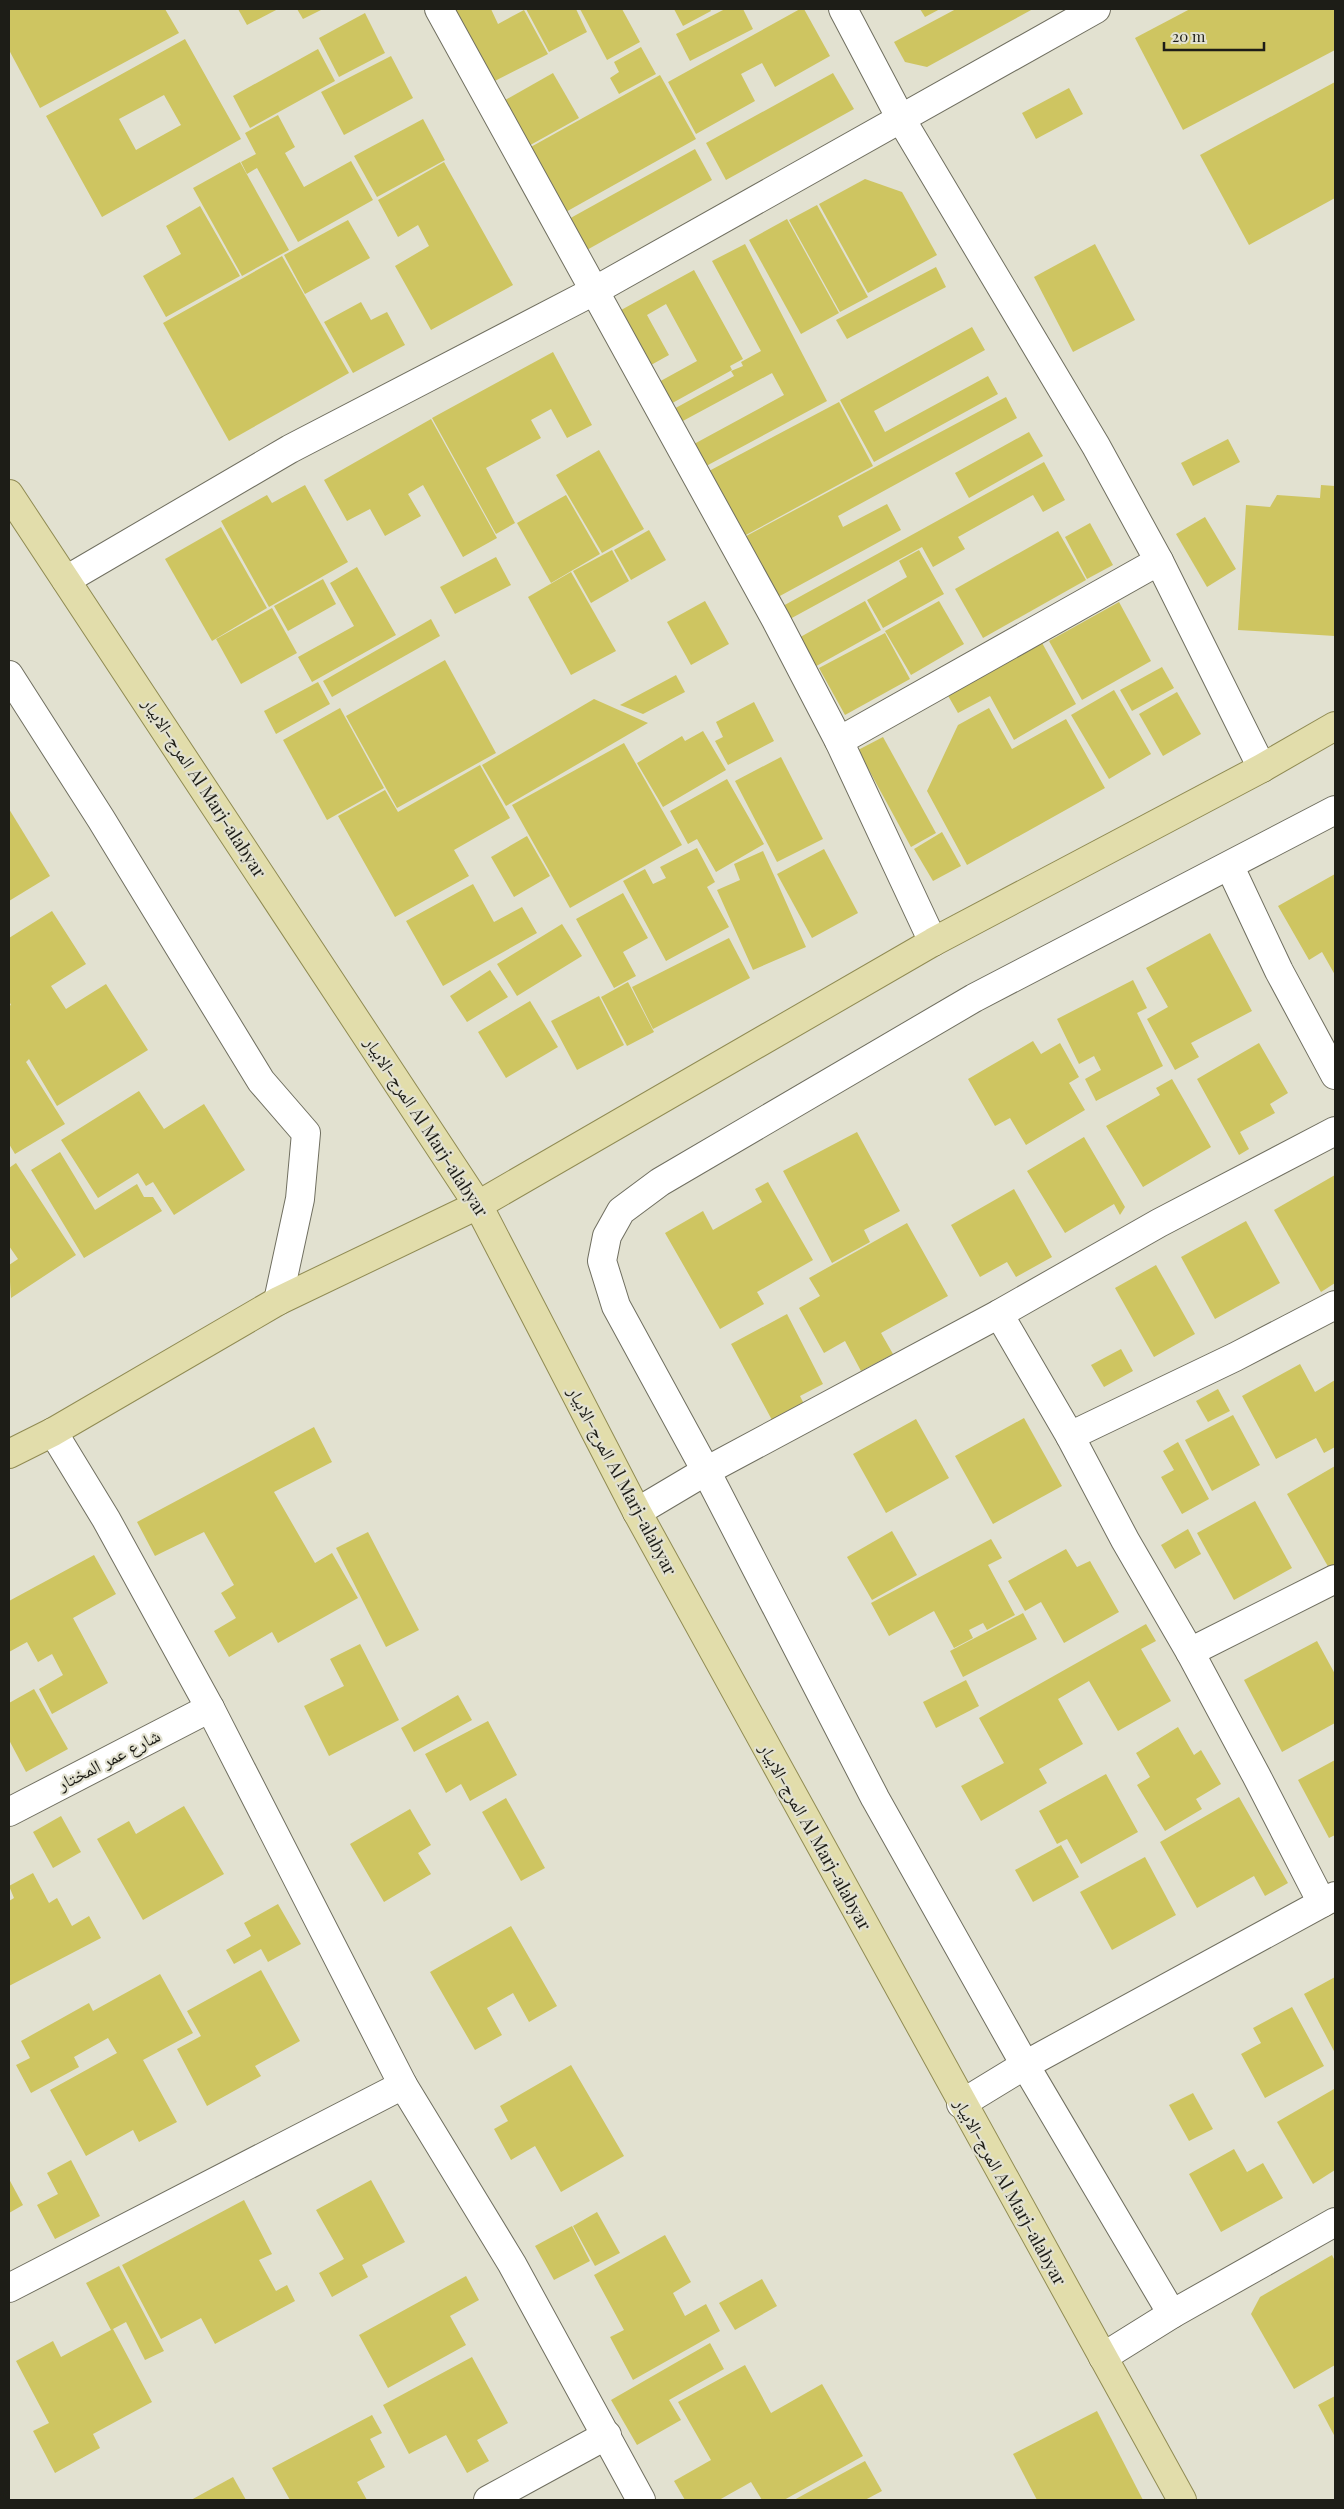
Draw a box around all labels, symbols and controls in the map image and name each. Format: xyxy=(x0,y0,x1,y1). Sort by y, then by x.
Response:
scale bar xyxy=(1164,20,1264,52)
text: 20 m xyxy=(1172,26,1206,46)
street label: المرج-الابيار Al Marj-alabyar xyxy=(136,692,272,883)
street label: المرج-الابيار Al Marj-alabyar xyxy=(358,1031,494,1222)
street label: المرج-الابيار Al Marj-alabyar xyxy=(562,1381,683,1580)
street label: شارع عمر المختار xyxy=(52,1723,164,1796)
street label: المرج-الابيار Al Marj-alabyar xyxy=(753,1738,877,1935)
street label: المرج-الابيار Al Marj-alabyar xyxy=(948,2093,1072,2290)

